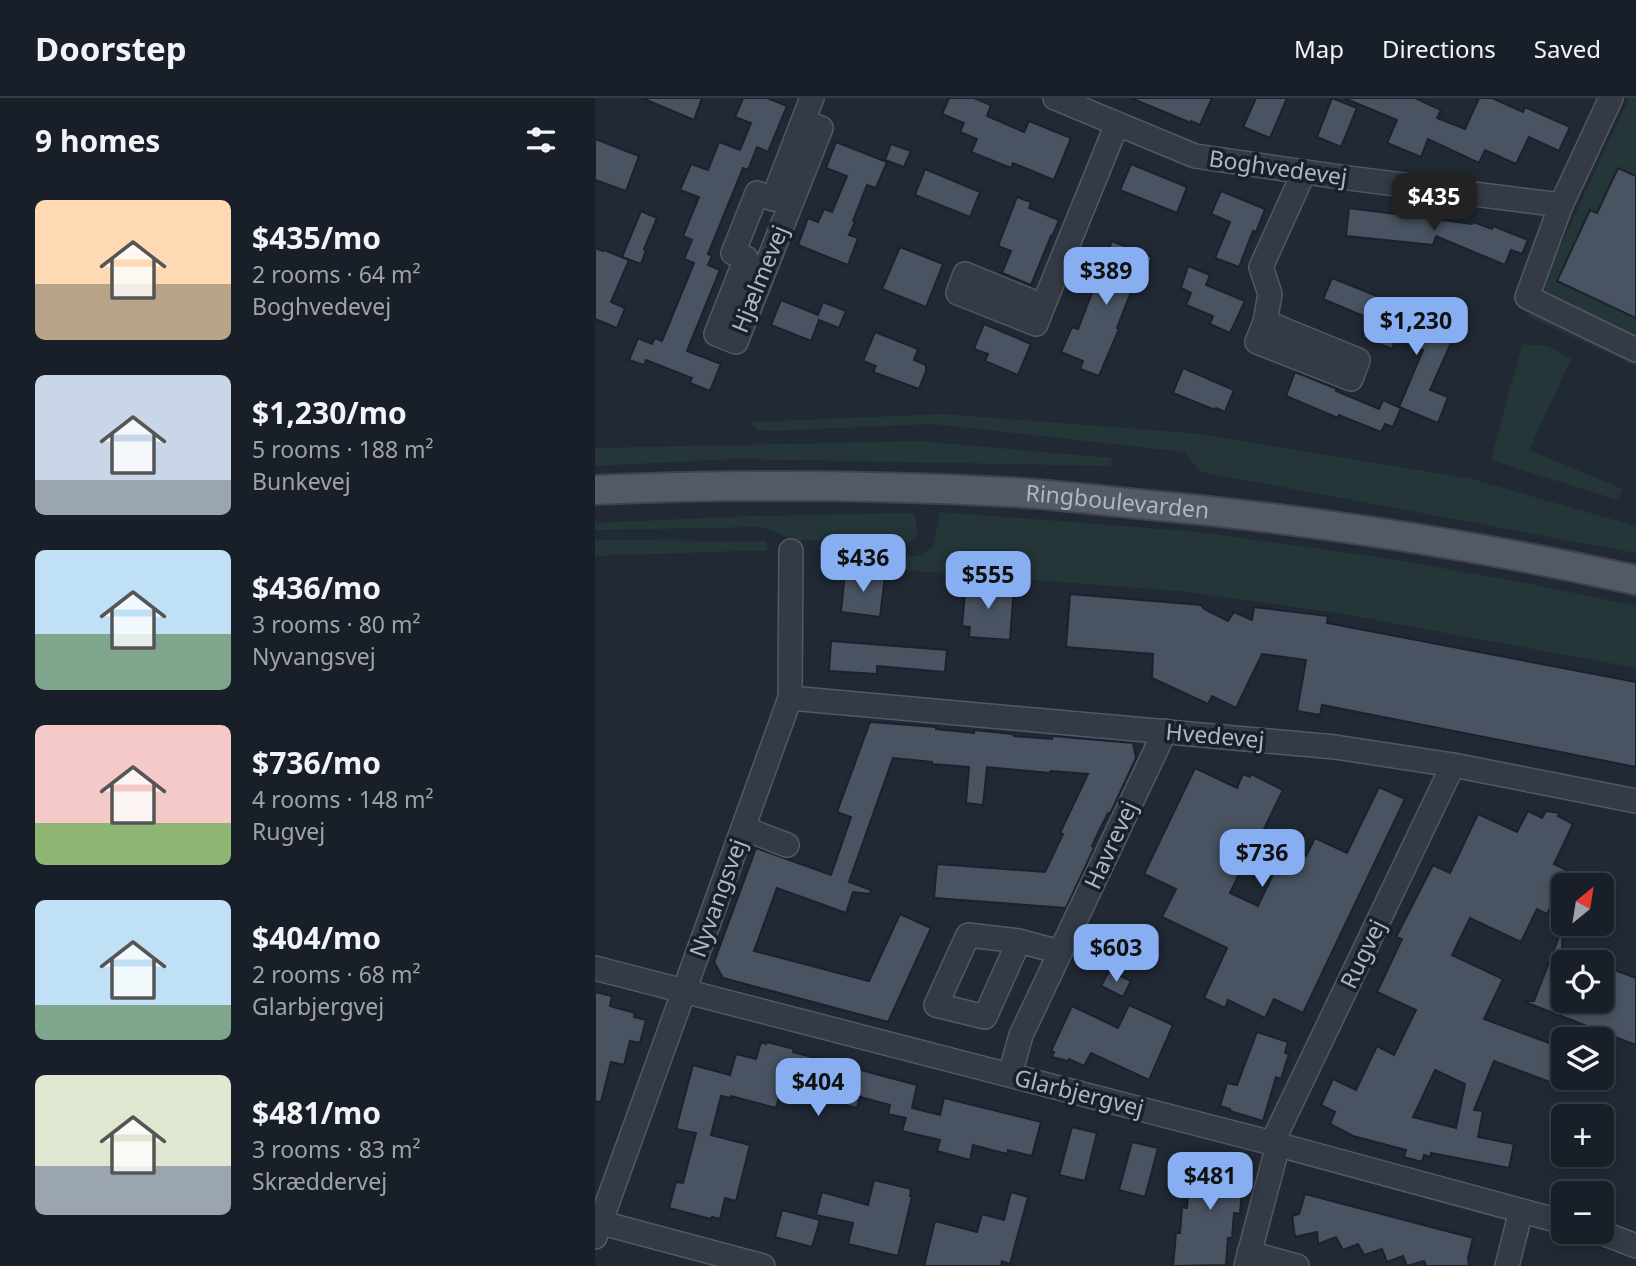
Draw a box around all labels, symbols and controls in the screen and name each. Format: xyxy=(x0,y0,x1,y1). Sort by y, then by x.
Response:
text: Doorstep xyxy=(35,26,187,71)
text: Map xyxy=(1294,32,1344,65)
text: Directions xyxy=(1382,32,1496,65)
text: Saved xyxy=(1534,32,1601,65)
text: 9 homes xyxy=(35,120,160,161)
icon: filters xyxy=(522,121,560,159)
street label: Boghvedevej xyxy=(1207,141,1349,193)
pin: $435 xyxy=(1393,174,1475,233)
text: $435 xyxy=(1408,180,1460,212)
text: $435/mo xyxy=(252,217,381,258)
street label: Hjælmevej xyxy=(723,220,795,337)
icon: home xyxy=(91,228,175,312)
pin: $389 xyxy=(1065,248,1147,307)
text: $389 xyxy=(1080,254,1132,286)
text: 2 rooms · 64 m² xyxy=(252,258,421,290)
text: Boghvedevej xyxy=(252,290,391,322)
pin: $1,230 xyxy=(1359,298,1473,357)
text: $1,230 xyxy=(1380,304,1452,336)
text: $1,230/mo xyxy=(252,392,407,433)
icon: home xyxy=(91,403,175,487)
text: 5 rooms · 188 m² xyxy=(252,433,434,465)
text: Bunkevej xyxy=(252,465,351,497)
street label: Ringboulevarden xyxy=(1025,476,1211,526)
pin: $436 xyxy=(822,534,904,594)
text: $436 xyxy=(837,541,889,573)
pin: $555 xyxy=(947,552,1029,611)
text: $555 xyxy=(962,558,1014,590)
text: $436/mo xyxy=(252,567,381,608)
icon: home xyxy=(91,578,175,662)
text: 3 rooms · 80 m² xyxy=(252,608,421,640)
text: Nyvangsvej xyxy=(252,640,376,672)
street label: Hvedevej xyxy=(1164,715,1266,755)
text: $736/mo xyxy=(252,742,381,783)
icon: home xyxy=(91,753,175,837)
text: 4 rooms · 148 m² xyxy=(252,783,434,815)
street label: Havrevej xyxy=(1076,795,1144,894)
text: Rugvej xyxy=(252,815,325,847)
pin: $736 xyxy=(1221,830,1303,889)
street label: Nyvangsvej xyxy=(681,834,753,961)
text: $736 xyxy=(1236,836,1288,868)
north arrow xyxy=(1551,873,1613,936)
map controls xyxy=(1551,873,1614,1244)
street label: Rugvej xyxy=(1332,914,1393,994)
text: $404/mo xyxy=(252,917,381,958)
pin: $603 xyxy=(1075,924,1157,984)
icon: home xyxy=(91,928,175,1012)
text: $603 xyxy=(1090,931,1142,963)
button: locate xyxy=(1551,950,1614,1013)
text: 2 rooms · 68 m² xyxy=(252,958,421,990)
text: Glarbjergvej xyxy=(252,990,384,1022)
button: layers xyxy=(1551,1027,1614,1090)
pin: $404 xyxy=(777,1058,859,1118)
street label: Glarbjergvej xyxy=(1011,1061,1147,1124)
text: $404 xyxy=(792,1065,844,1097)
text: $481/mo xyxy=(252,1092,381,1133)
icon: home xyxy=(91,1103,175,1187)
button: + xyxy=(1551,1104,1614,1167)
text: 3 rooms · 83 m² xyxy=(252,1133,421,1165)
pin: $481 xyxy=(1169,1152,1251,1212)
text: $481 xyxy=(1184,1159,1236,1191)
text: Skræddervej xyxy=(252,1165,387,1197)
button: − xyxy=(1551,1181,1614,1244)

